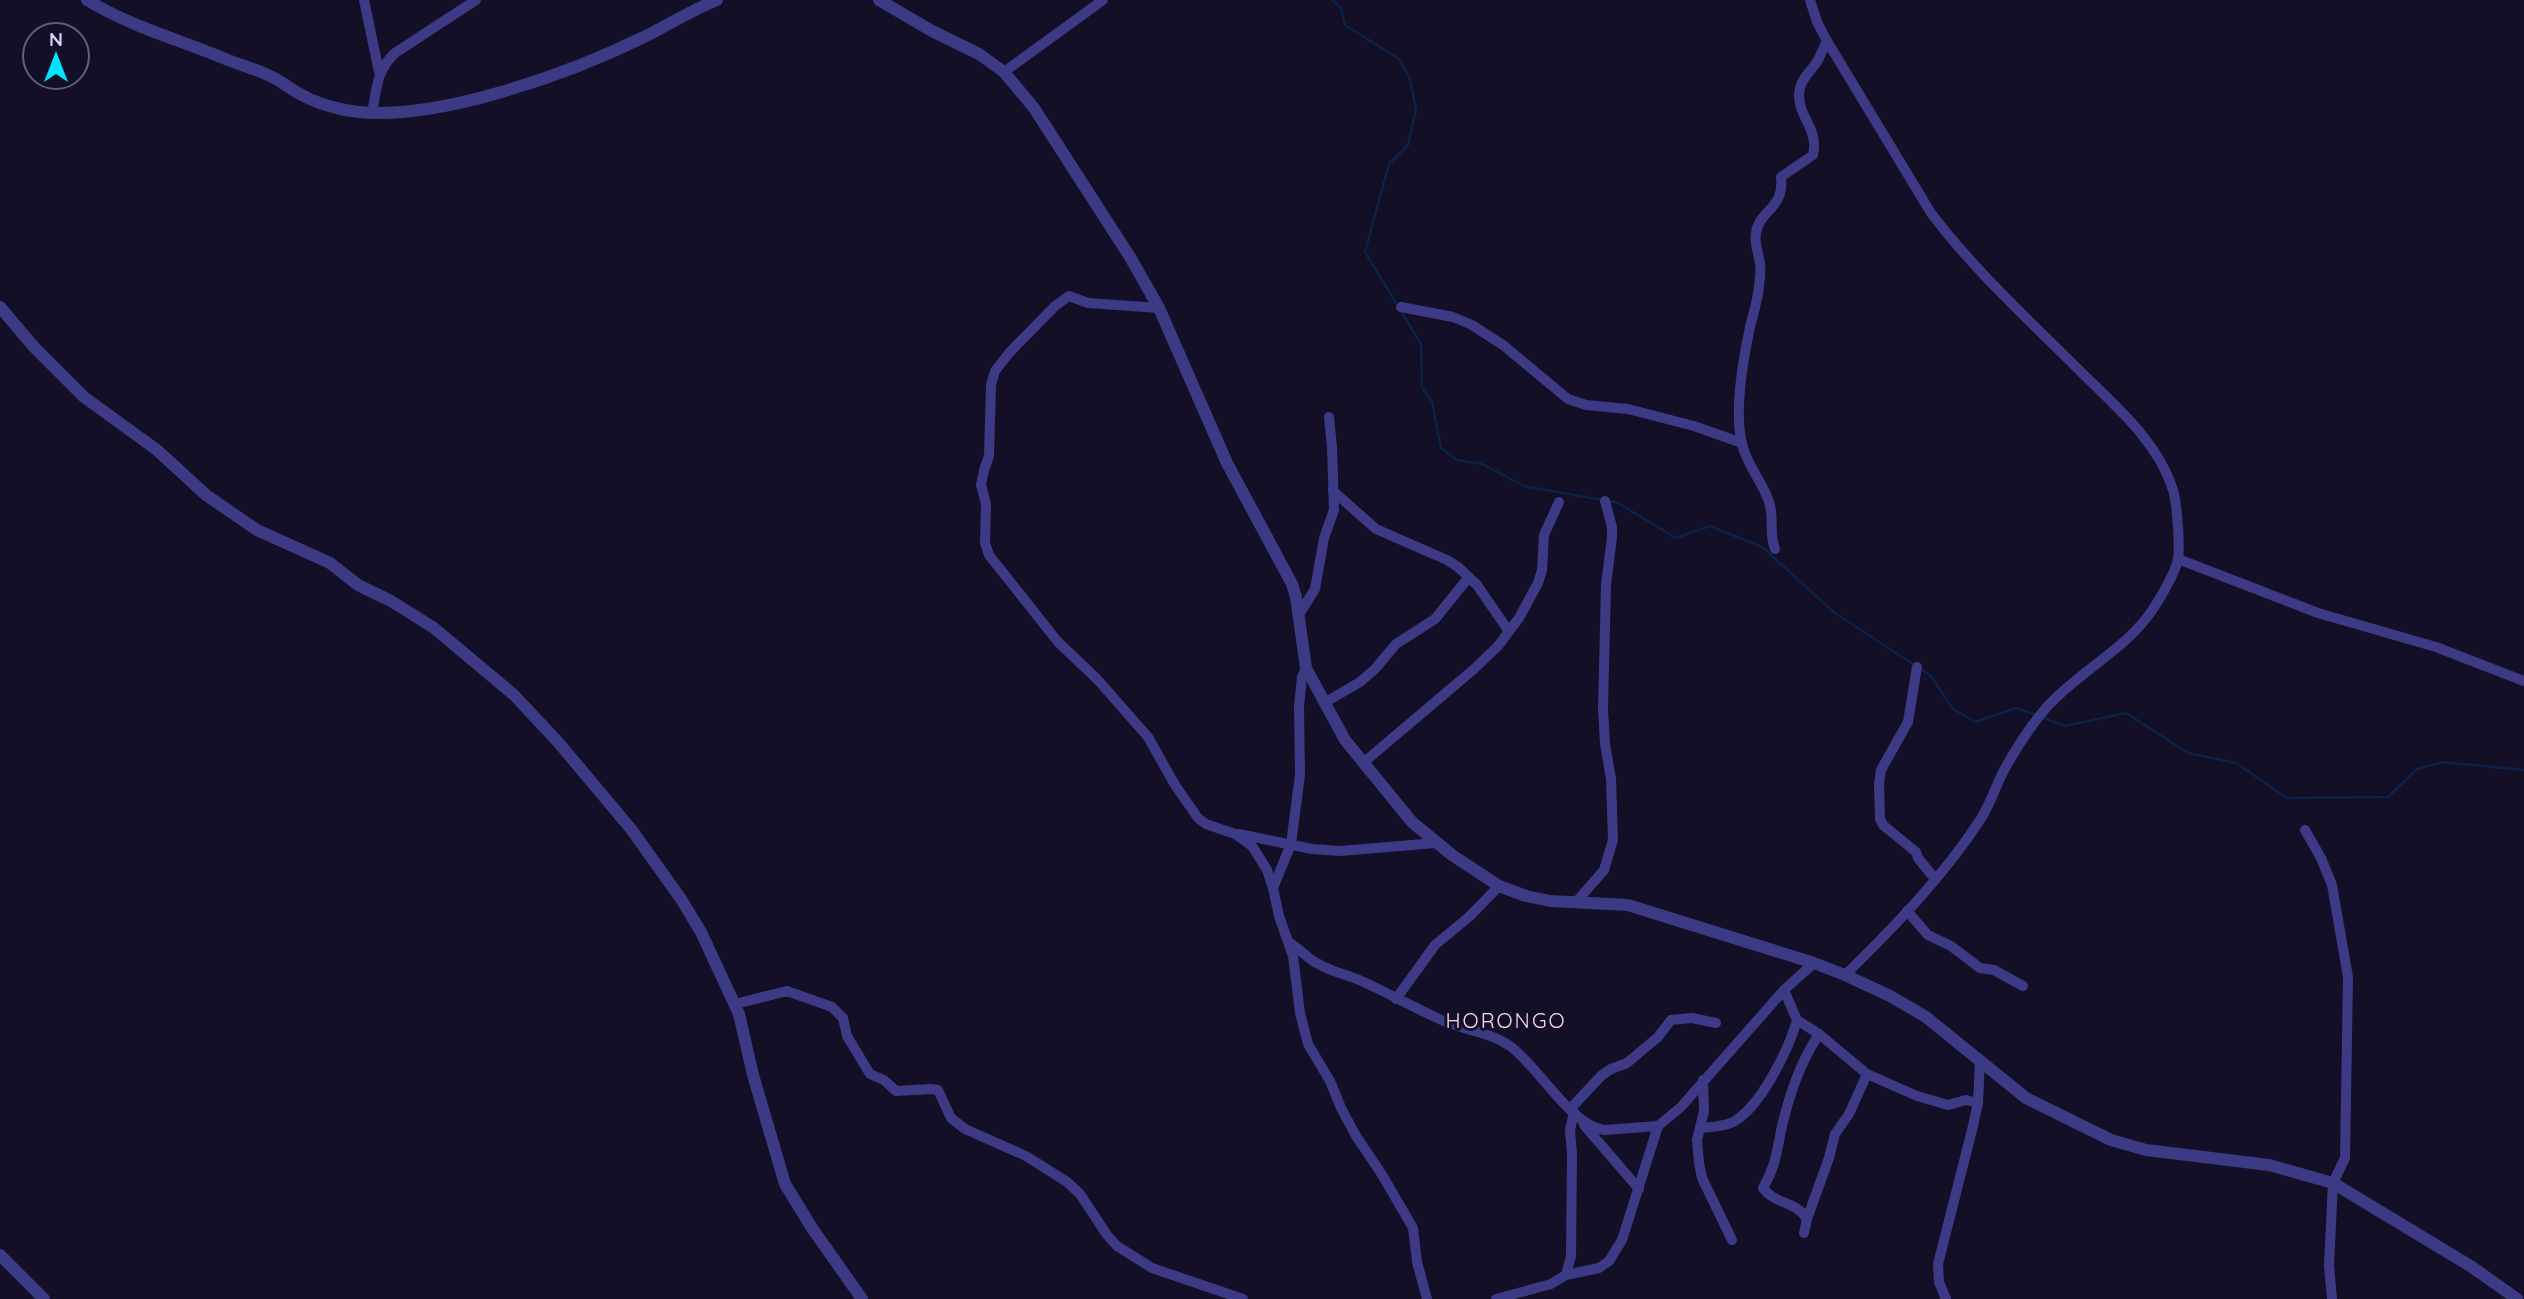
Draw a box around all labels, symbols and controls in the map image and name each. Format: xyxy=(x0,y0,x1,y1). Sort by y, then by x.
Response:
north arrow xyxy=(21,21,91,91)
text: N xyxy=(49,27,63,51)
district label: HORONGO xyxy=(1445,1007,1567,1033)

